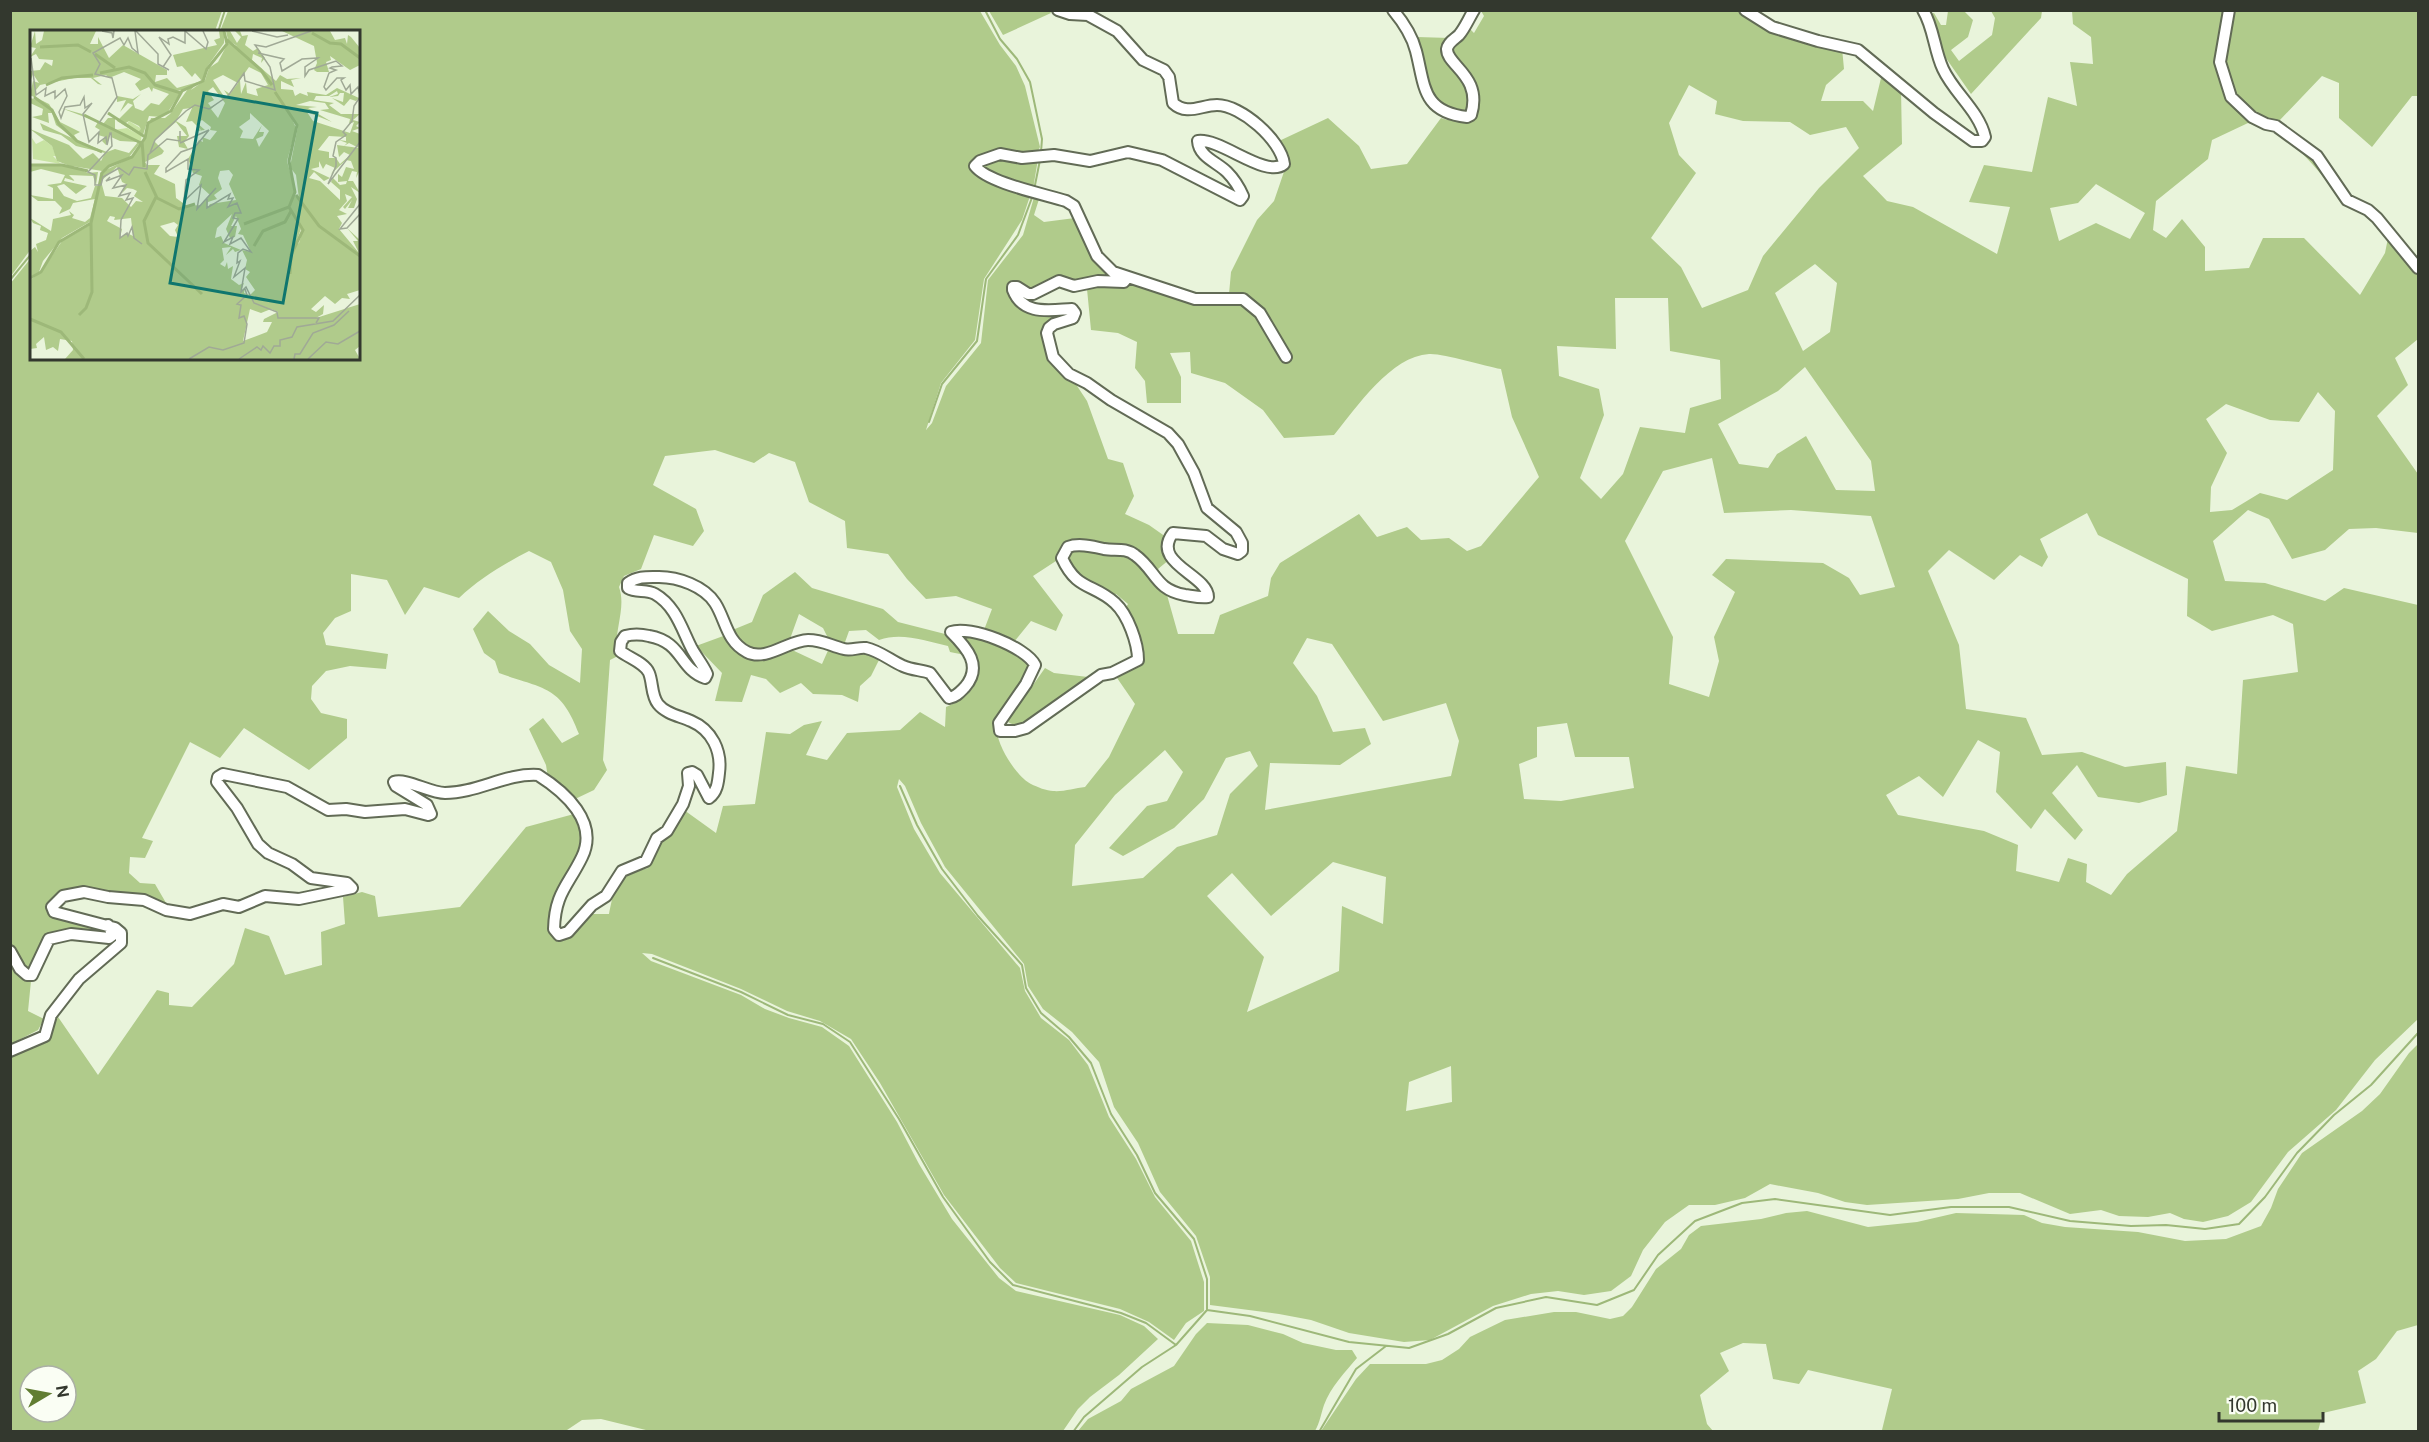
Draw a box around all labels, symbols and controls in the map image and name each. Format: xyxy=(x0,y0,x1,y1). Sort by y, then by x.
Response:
inset map xyxy=(30,30,360,360)
north arrow xyxy=(18,1364,78,1424)
text: N xyxy=(52,1384,73,1399)
scale bar xyxy=(2219,1385,2322,1423)
text: 100 m xyxy=(2228,1395,2277,1416)

